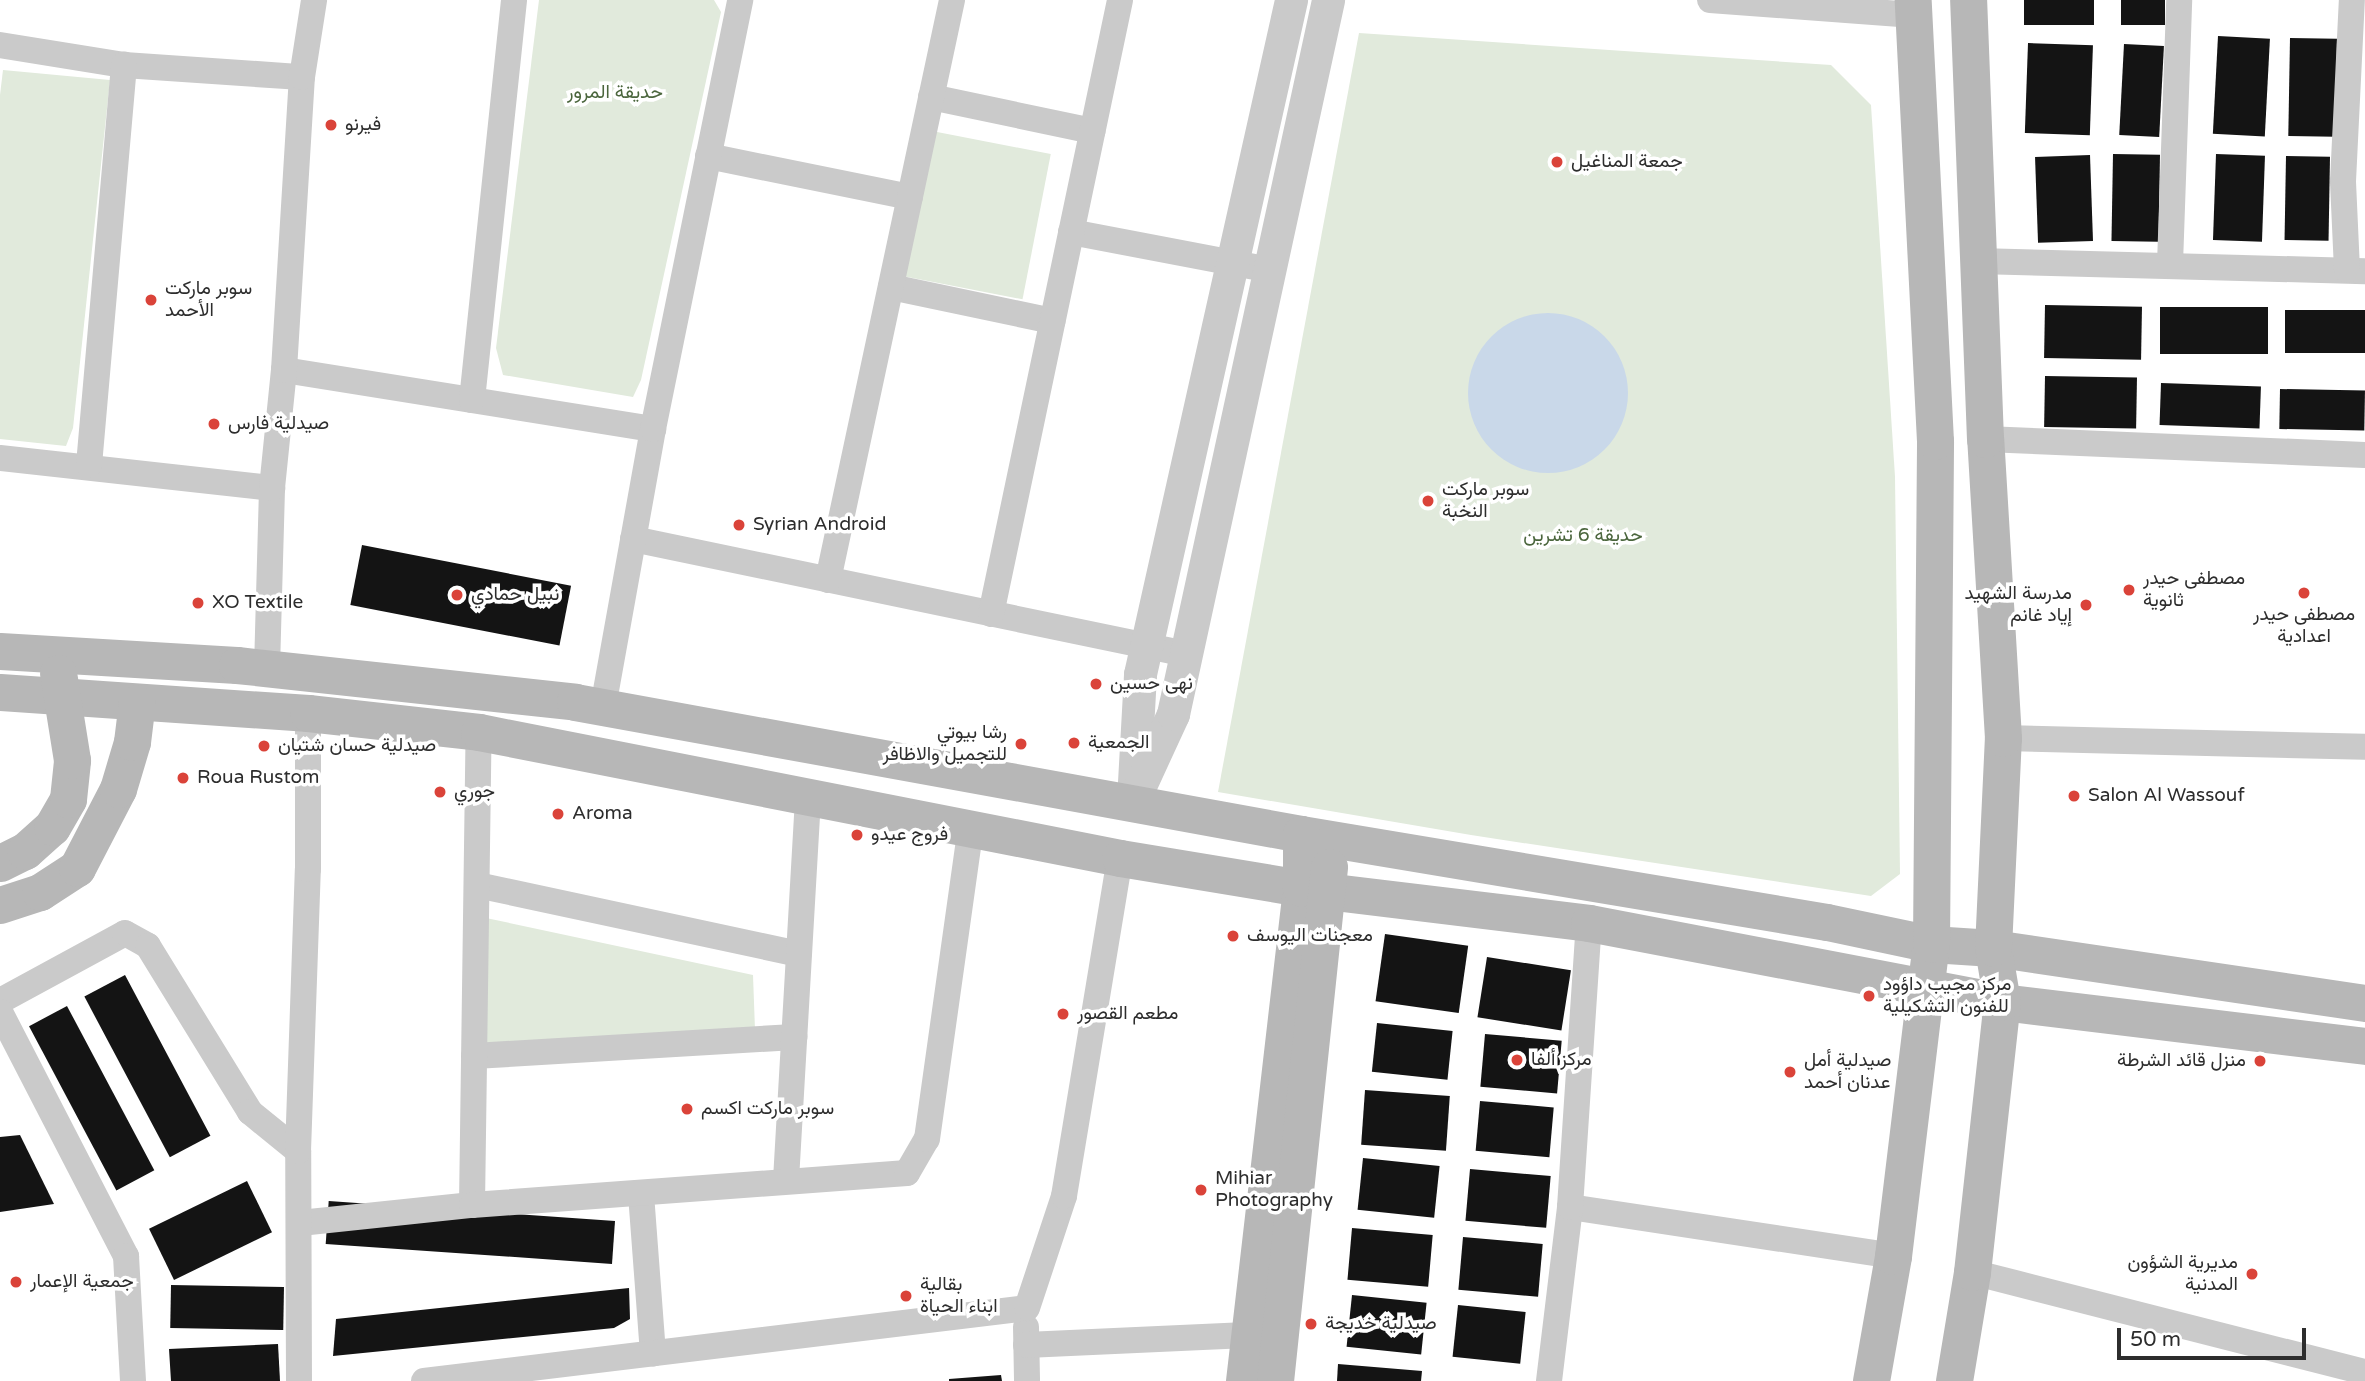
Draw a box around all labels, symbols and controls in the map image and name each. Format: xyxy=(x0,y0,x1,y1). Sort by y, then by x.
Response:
park label: حديقة المرور xyxy=(567,82,663,104)
place label: فيرنو xyxy=(345,114,381,136)
marker: فيرنو xyxy=(323,117,339,133)
place label: جمعة المناغيل xyxy=(1571,151,1683,173)
marker: جمعة المناغيل xyxy=(1549,154,1565,170)
place label: سوبر ماركت الأحمد xyxy=(165,278,252,322)
marker: سوبر ماركت الأحمد xyxy=(143,292,159,308)
place label: صيدلية فارس xyxy=(228,413,329,435)
marker: صيدلية فارس xyxy=(206,416,222,432)
place label: سوبر ماركت النخبة xyxy=(1442,479,1529,523)
marker: سوبر ماركت النخبة xyxy=(1420,493,1436,509)
place label: Syrian Android xyxy=(753,514,886,536)
marker: Syrian Android xyxy=(731,517,747,533)
park label: حديقة 6 تشرين xyxy=(1523,525,1643,547)
place label: مصطفى حيدر ثانوية xyxy=(2143,568,2245,612)
marker: مصطفى حيدر ثانوية xyxy=(2121,582,2137,598)
place label: مدرسة الشهيد إياد غانم xyxy=(1965,583,2072,627)
place label: نبيل حمادي xyxy=(471,584,559,606)
marker: مصطفى حيدر اعدادية xyxy=(2296,585,2312,601)
marker: نبيل حمادي xyxy=(449,587,465,603)
place label: XO Textile xyxy=(212,592,303,614)
marker: XO Textile xyxy=(190,595,206,611)
marker: مدرسة الشهيد إياد غانم xyxy=(2078,597,2094,613)
place label: مصطفى حيدر اعدادية xyxy=(2253,604,2355,648)
place label: نهى حسين xyxy=(1110,673,1193,695)
marker: نهى حسين xyxy=(1088,676,1104,692)
place label: رشا بيوتي للتجميل والاظافر xyxy=(883,722,1007,766)
place label: الجمعية xyxy=(1088,732,1149,754)
place label: صيدلية حسان شتيان xyxy=(278,735,436,757)
marker: الجمعية xyxy=(1066,735,1082,751)
marker: رشا بيوتي للتجميل والاظافر xyxy=(1013,736,1029,752)
marker: صيدلية حسان شتيان xyxy=(256,738,272,754)
place label: Roua Rustom xyxy=(197,767,320,789)
marker: Roua Rustom xyxy=(175,770,191,786)
place label: جوري xyxy=(454,781,495,803)
marker: جوري xyxy=(432,784,448,800)
place label: Salon Al Wassouf xyxy=(2088,785,2245,807)
marker: Salon Al Wassouf xyxy=(2066,788,2082,804)
place label: Aroma xyxy=(572,803,633,825)
marker: Aroma xyxy=(550,806,566,822)
place label: فروج عيدو xyxy=(871,824,948,846)
marker: فروج عيدو xyxy=(849,827,865,843)
place label: معجنات اليوسف xyxy=(1247,925,1373,947)
marker: معجنات اليوسف xyxy=(1225,928,1241,944)
place label: مركز مجيب داؤود للفنون التشكيلية xyxy=(1883,974,2011,1018)
marker: مركز مجيب داؤود للفنون التشكيلية xyxy=(1861,988,1877,1004)
place label: مطعم القصور xyxy=(1077,1003,1178,1025)
marker: مطعم القصور xyxy=(1055,1006,1071,1022)
place label: مركز ألفا xyxy=(1531,1049,1592,1071)
place label: صيدلية أمل عدنان أحمد xyxy=(1804,1050,1891,1094)
place label: منزل قائد الشرطة xyxy=(2117,1050,2246,1072)
marker: مركز ألفا xyxy=(1509,1052,1525,1068)
marker: منزل قائد الشرطة xyxy=(2252,1053,2268,1069)
marker: صيدلية أمل عدنان أحمد xyxy=(1782,1064,1798,1080)
place label: سوبر ماركت اكسم xyxy=(701,1098,834,1120)
marker: سوبر ماركت اكسم xyxy=(679,1101,695,1117)
place label: Mihiar Photography xyxy=(1215,1168,1333,1212)
marker: Mihiar Photography xyxy=(1193,1182,1209,1198)
place label: مديرية الشؤون المدنية xyxy=(2127,1252,2238,1296)
marker: مديرية الشؤون المدنية xyxy=(2244,1266,2260,1282)
place label: جمعية الإعمار xyxy=(30,1271,134,1293)
marker: جمعية الإعمار xyxy=(8,1274,24,1290)
place label: بقالية ابناء الحياة xyxy=(920,1274,998,1318)
marker: بقالية ابناء الحياة xyxy=(898,1288,914,1304)
place label: صيدلية خديجة xyxy=(1325,1313,1437,1335)
scale bar xyxy=(2120,1314,2309,1358)
marker: صيدلية خديجة xyxy=(1303,1316,1319,1332)
text: 50 m xyxy=(2130,1327,2181,1352)

